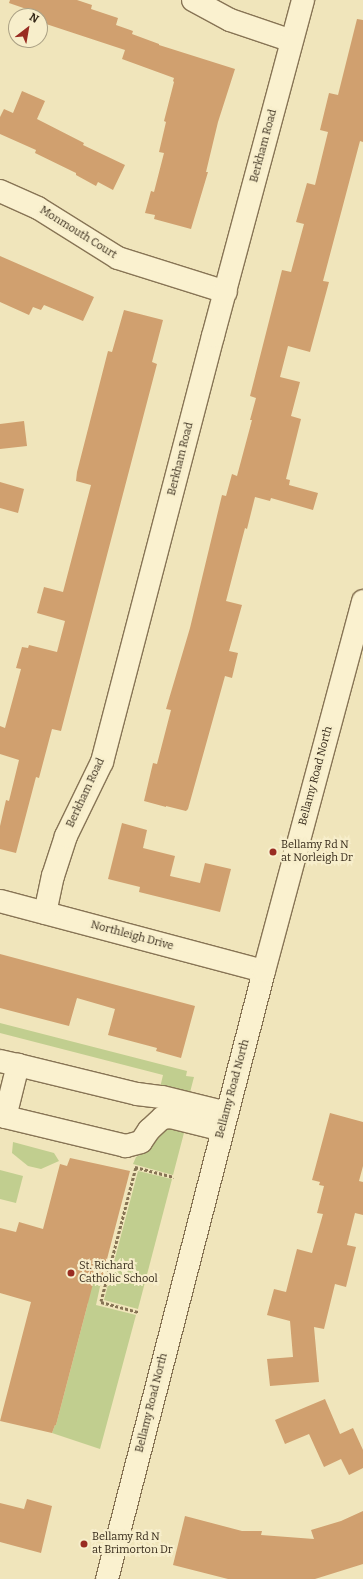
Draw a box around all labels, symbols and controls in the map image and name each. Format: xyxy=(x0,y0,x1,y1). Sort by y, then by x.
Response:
north arrow xyxy=(8,8,48,48)
text: N xyxy=(27,10,41,26)
street label: Berkham Road xyxy=(248,108,280,184)
street label: Monmouth Court xyxy=(37,204,119,262)
street label: Berkham Road xyxy=(166,421,196,497)
street label: Bellamy Road North xyxy=(296,725,336,827)
street label: Berkham Road xyxy=(64,756,108,830)
place label: Bellamy Rd N at Norleigh Dr xyxy=(281,839,353,865)
marker: Bellamy Rd N at Norleigh Dr xyxy=(268,847,278,857)
street label: Northleigh Drive xyxy=(89,919,175,953)
street label: Bellamy Road North xyxy=(213,1038,253,1140)
place label: St. Richard Catholic School xyxy=(79,1260,158,1286)
marker: St. Richard Catholic School xyxy=(66,1268,76,1278)
street label: Bellamy Road North xyxy=(133,1352,171,1454)
place label: Bellamy Rd N at Brimorton Dr xyxy=(92,1531,173,1557)
marker: Bellamy Rd N at Brimorton Dr xyxy=(79,1539,89,1549)

